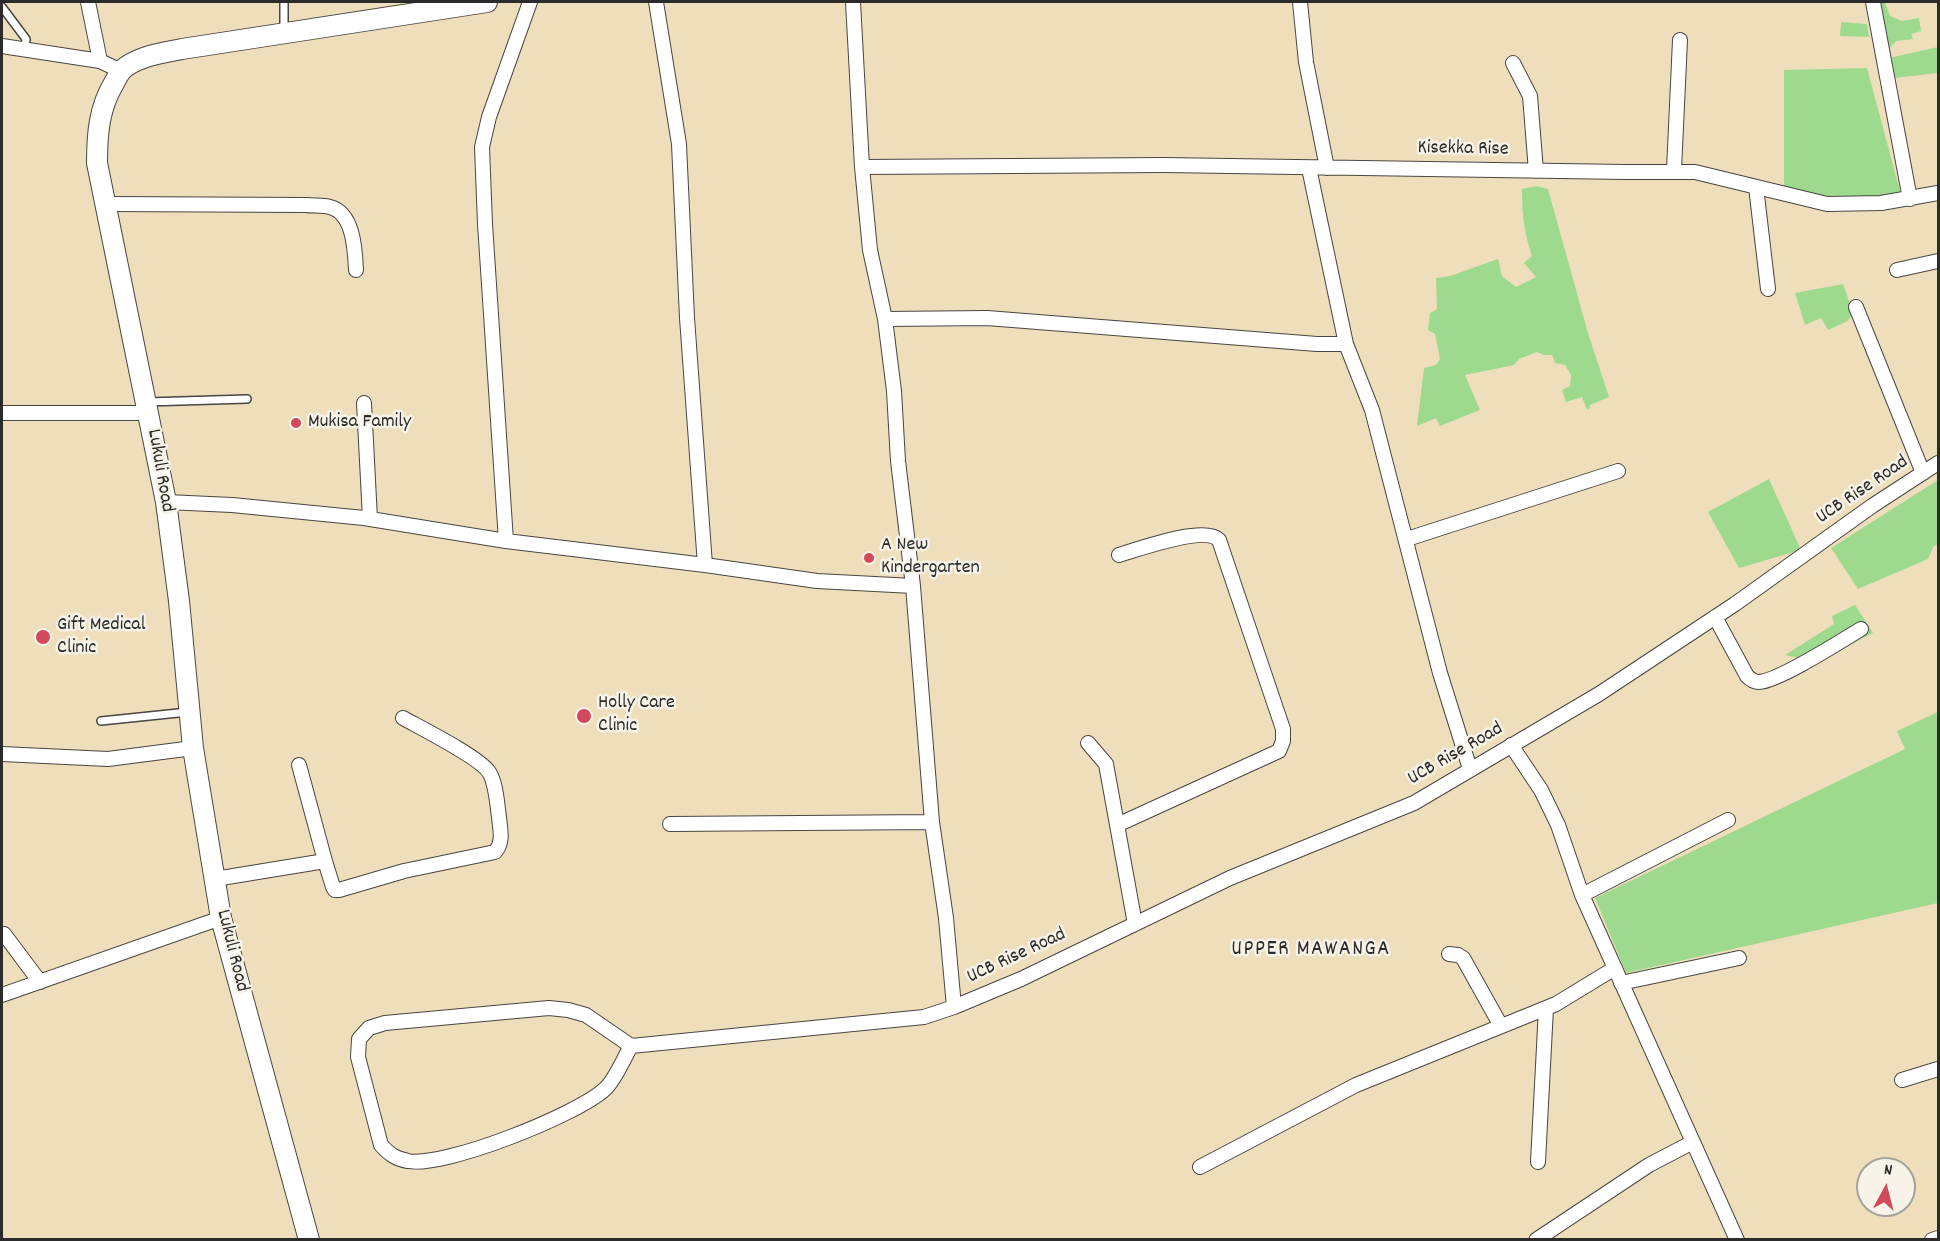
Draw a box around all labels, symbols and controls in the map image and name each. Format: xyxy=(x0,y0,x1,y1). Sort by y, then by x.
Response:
street label: Kisekka Rise xyxy=(1417,137,1509,163)
place label: Mukisa Family xyxy=(308,411,411,435)
marker: Mukisa Family xyxy=(289,416,303,430)
street label: Lukuli Road xyxy=(140,428,178,514)
street label: UCB Rise Road xyxy=(1812,451,1914,531)
place label: A New Kindergarten xyxy=(881,534,980,581)
marker: A New Kindergarten xyxy=(862,551,876,565)
place label: Gift Medical Clinic xyxy=(57,614,145,661)
marker: Gift Medical Clinic xyxy=(34,628,52,646)
place label: Holly Care Clinic xyxy=(598,692,675,739)
marker: Holly Care Clinic xyxy=(575,707,593,725)
street label: UCB Rise Road xyxy=(1404,718,1508,792)
street label: Lukuli Road xyxy=(209,907,253,995)
street label: UCB Rise Road xyxy=(964,924,1070,990)
district label: UPPER MAWANGA xyxy=(1231,938,1391,964)
north arrow xyxy=(1856,1157,1916,1217)
text: N xyxy=(1883,1159,1893,1183)

